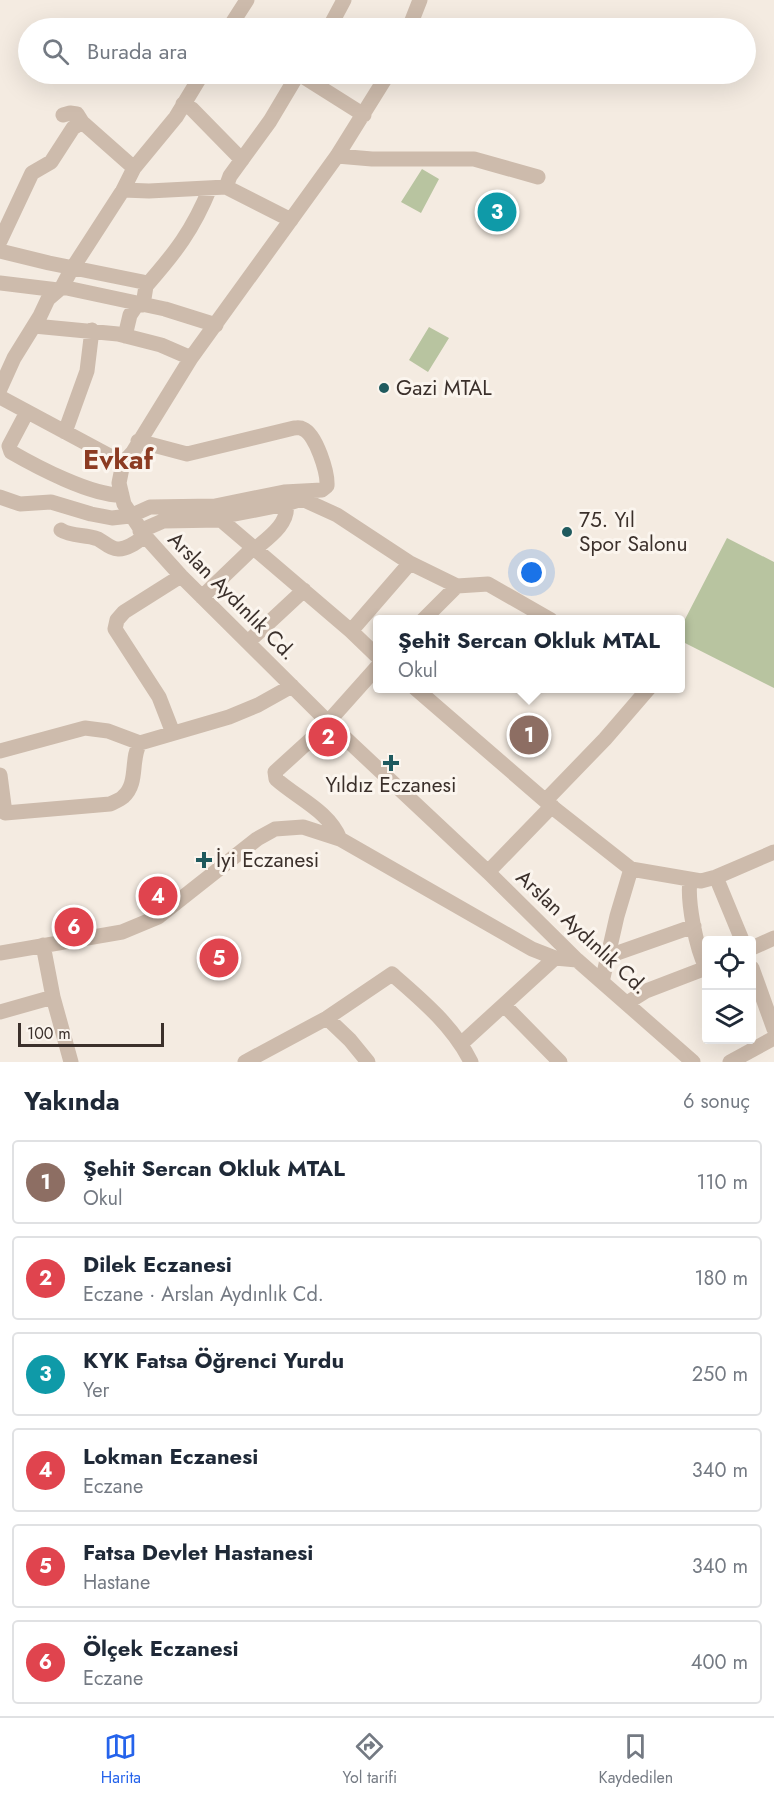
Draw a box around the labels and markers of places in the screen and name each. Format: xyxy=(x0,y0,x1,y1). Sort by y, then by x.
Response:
pin: 3 xyxy=(478,190,516,234)
place label: Gazi MTAL xyxy=(396,373,492,403)
marker: Gazi MTAL xyxy=(377,381,391,395)
place label: 75. Yıl Spor Salonu xyxy=(579,505,687,559)
marker: 75. Yıl Spor Salonu xyxy=(560,525,574,539)
pin: 1 xyxy=(510,712,548,758)
pin: 2 xyxy=(308,714,348,760)
marker: Yıldız Eczanesi xyxy=(384,756,398,770)
place label: Yıldız Eczanesi xyxy=(326,770,456,800)
place label: İyi Eczanesi xyxy=(216,845,319,875)
marker: İyi Eczanesi xyxy=(197,853,211,867)
pin: 4 xyxy=(138,874,178,918)
pin: 6 xyxy=(54,904,94,950)
pin: 5 xyxy=(200,936,238,980)

